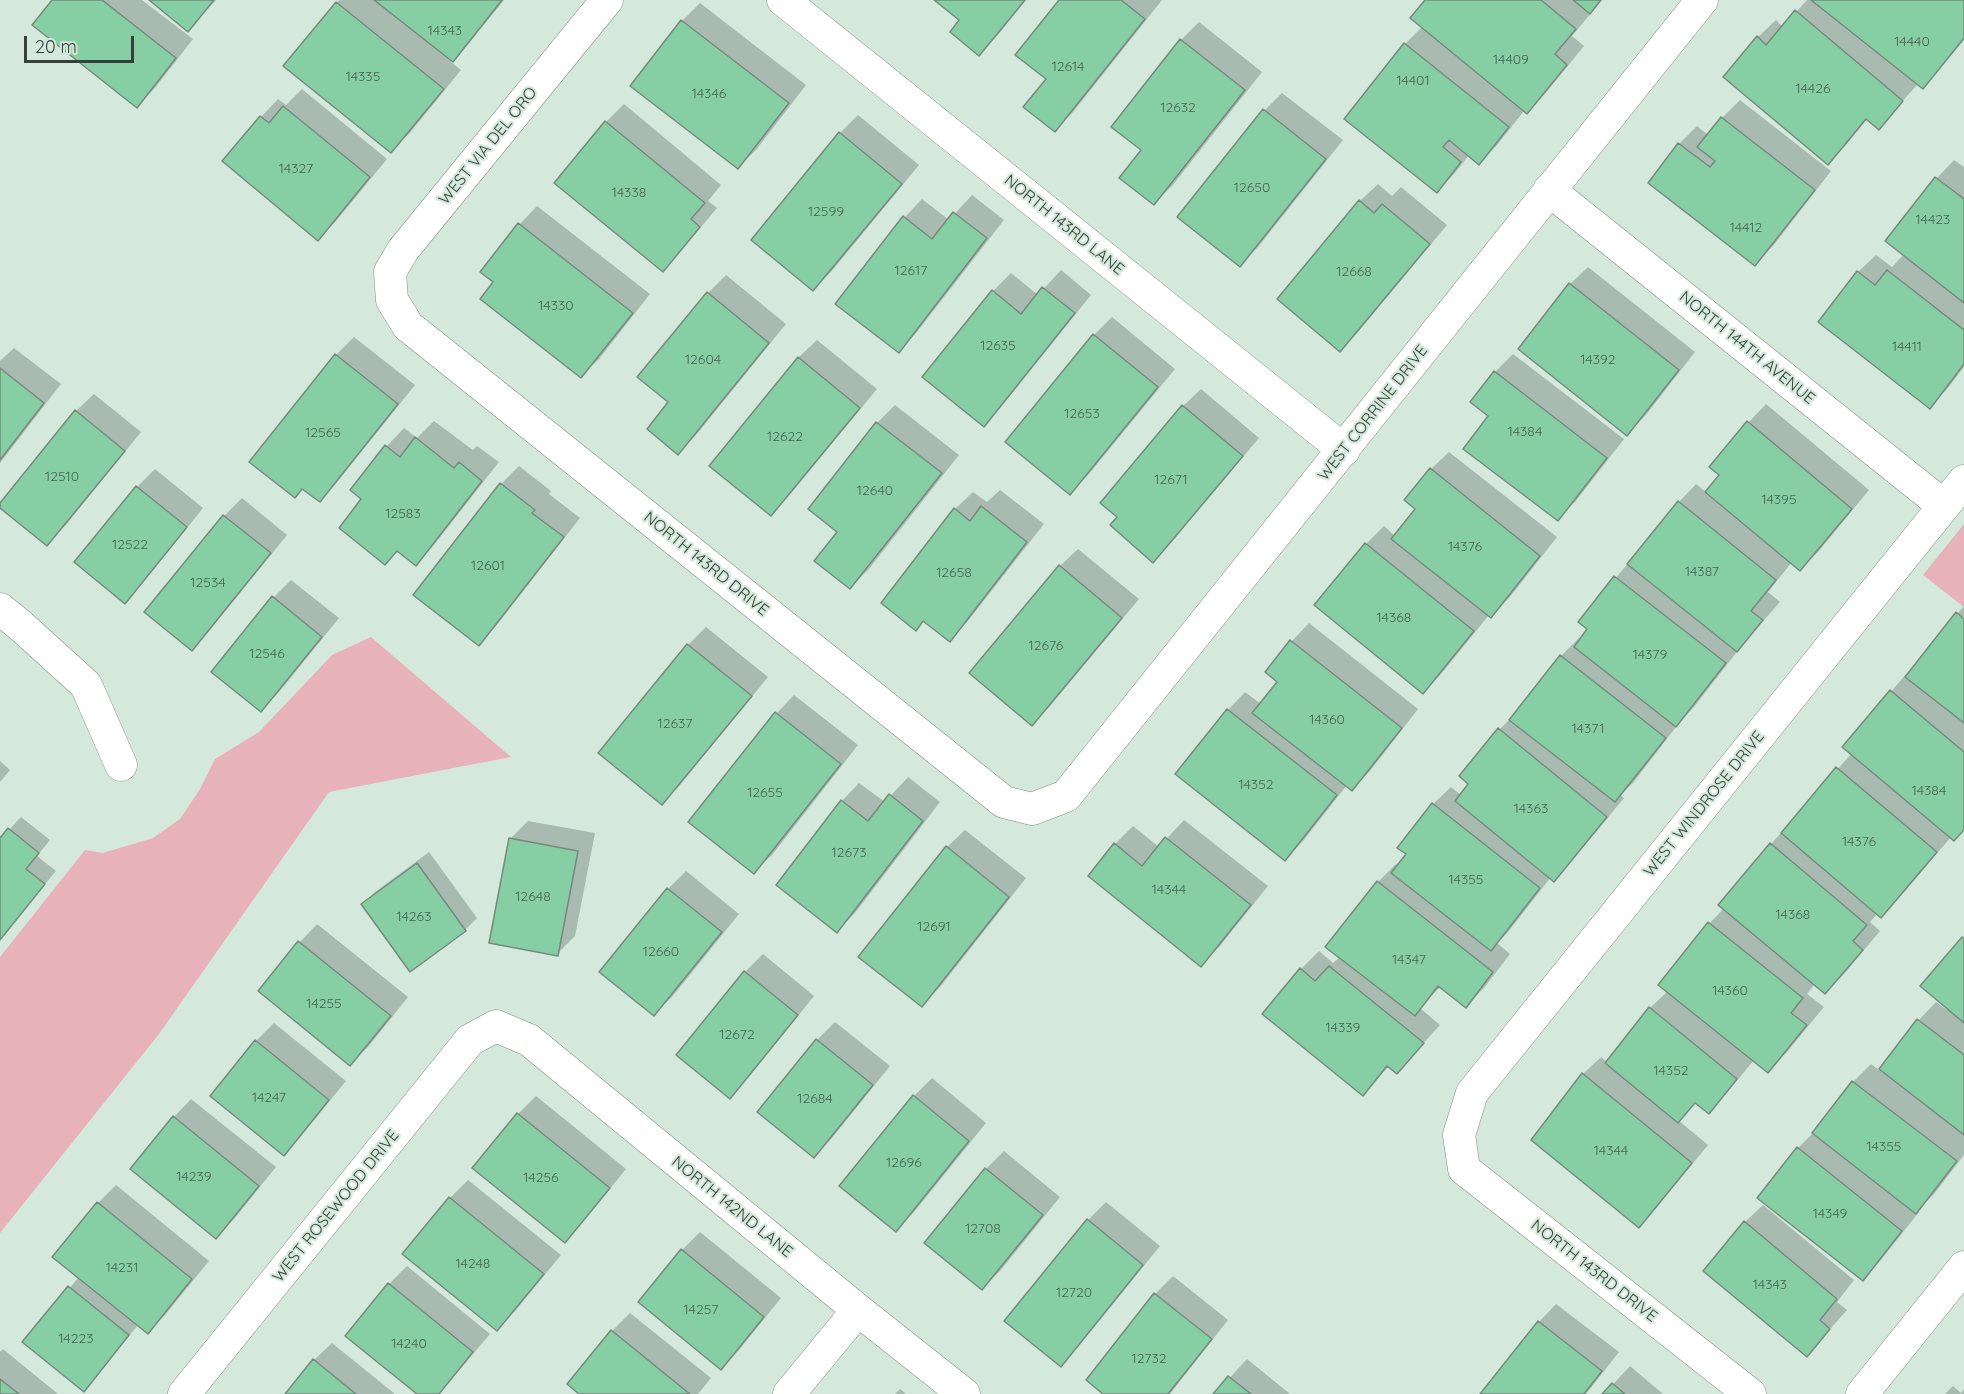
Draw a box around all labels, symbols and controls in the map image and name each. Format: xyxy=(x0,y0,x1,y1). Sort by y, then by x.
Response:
house number: 14343 xyxy=(428,23,462,39)
scale bar xyxy=(27,24,136,62)
house number: 14440 xyxy=(1894,34,1930,50)
text: 20 m xyxy=(35,35,77,58)
house number: 14409 xyxy=(1493,52,1529,68)
house number: 12614 xyxy=(1052,59,1084,75)
house number: 14335 xyxy=(346,69,380,85)
house number: 14401 xyxy=(1396,73,1430,89)
house number: 14426 xyxy=(1795,81,1831,97)
street label: WEST VIA DEL ORO xyxy=(435,83,541,209)
house number: 14346 xyxy=(692,86,726,102)
house number: 12632 xyxy=(1160,100,1196,116)
house number: 14327 xyxy=(279,161,313,177)
street label: NORTH 143RD LANE xyxy=(1000,171,1128,279)
house number: 12650 xyxy=(1234,180,1270,196)
house number: 14338 xyxy=(612,185,646,201)
house number: 12599 xyxy=(808,204,844,220)
house number: 14423 xyxy=(1916,212,1950,228)
house number: 14412 xyxy=(1730,220,1762,236)
house number: 12617 xyxy=(895,263,927,279)
house number: 12668 xyxy=(1336,264,1372,280)
street label: NORTH 144TH AVENUE xyxy=(1675,287,1819,409)
house number: 14330 xyxy=(538,298,574,314)
house number: 12635 xyxy=(980,338,1016,354)
house number: 14411 xyxy=(1892,339,1922,355)
street label: WEST CORRINE DRIVE xyxy=(1314,341,1432,485)
house number: 12604 xyxy=(685,352,721,368)
house number: 14392 xyxy=(1580,352,1616,368)
house number: 12653 xyxy=(1064,406,1100,422)
house number: 14384 xyxy=(1508,424,1542,440)
house number: 12565 xyxy=(305,425,341,441)
house number: 12622 xyxy=(767,429,803,445)
house number: 12510 xyxy=(45,469,79,485)
house number: 12671 xyxy=(1154,472,1188,488)
house number: 12640 xyxy=(857,483,893,499)
house number: 14395 xyxy=(1761,492,1797,508)
house number: 12583 xyxy=(385,506,421,522)
street label: NORTH 143RD DRIVE xyxy=(640,508,772,620)
house number: 12522 xyxy=(112,537,148,553)
house number: 14376 xyxy=(1448,539,1482,555)
house number: 12601 xyxy=(471,558,505,574)
house number: 14387 xyxy=(1685,564,1719,580)
house number: 12658 xyxy=(936,565,972,581)
house number: 12534 xyxy=(190,575,226,591)
house number: 14368 xyxy=(1377,610,1411,626)
house number: 12676 xyxy=(1029,638,1063,654)
house number: 12546 xyxy=(249,646,285,662)
house number: 14379 xyxy=(1633,647,1667,663)
house number: 14360 xyxy=(1309,712,1345,728)
house number: 12637 xyxy=(658,716,692,732)
house number: 14371 xyxy=(1572,721,1604,737)
street label: WEST WINDROSE DRIVE xyxy=(1639,727,1769,881)
house number: 14352 xyxy=(1238,777,1274,793)
house number: 14384 xyxy=(1912,783,1946,799)
house number: 12655 xyxy=(747,785,783,801)
house number: 14363 xyxy=(1514,801,1548,817)
house number: 14376 xyxy=(1842,834,1876,850)
house number: 12673 xyxy=(832,845,866,861)
house number: 14355 xyxy=(1449,872,1483,888)
house number: 14344 xyxy=(1152,882,1186,898)
house number: 12648 xyxy=(515,889,551,905)
house number: 14368 xyxy=(1776,907,1810,923)
house number: 14263 xyxy=(397,909,431,925)
house number: 12691 xyxy=(917,919,951,935)
house number: 12660 xyxy=(643,944,679,960)
house number: 14347 xyxy=(1392,952,1426,968)
house number: 14360 xyxy=(1712,983,1748,999)
house number: 14255 xyxy=(306,996,342,1012)
house number: 14339 xyxy=(1326,1020,1360,1036)
house number: 12672 xyxy=(719,1027,755,1043)
house number: 14352 xyxy=(1653,1063,1689,1079)
house number: 14247 xyxy=(252,1090,286,1106)
house number: 12684 xyxy=(797,1091,833,1107)
street label: WEST ROSEWOOD DRIVE xyxy=(269,1126,403,1286)
house number: 14355 xyxy=(1867,1139,1901,1155)
house number: 14344 xyxy=(1594,1143,1628,1159)
street label: NORTH 142ND LANE xyxy=(668,1152,796,1262)
house number: 12696 xyxy=(886,1155,922,1171)
house number: 14239 xyxy=(176,1169,212,1185)
house number: 14256 xyxy=(523,1170,559,1186)
house number: 14349 xyxy=(1813,1206,1847,1222)
street label: NORTH 143RD DRIVE xyxy=(1527,1216,1661,1326)
house number: 12708 xyxy=(965,1221,1001,1237)
house number: 14248 xyxy=(456,1256,490,1272)
house number: 14231 xyxy=(106,1260,138,1276)
house number: 14343 xyxy=(1753,1277,1787,1293)
house number: 12720 xyxy=(1056,1285,1092,1301)
house number: 14257 xyxy=(684,1302,718,1318)
house number: 14223 xyxy=(58,1331,94,1347)
house number: 14240 xyxy=(391,1336,427,1352)
house number: 12732 xyxy=(1132,1351,1166,1367)

